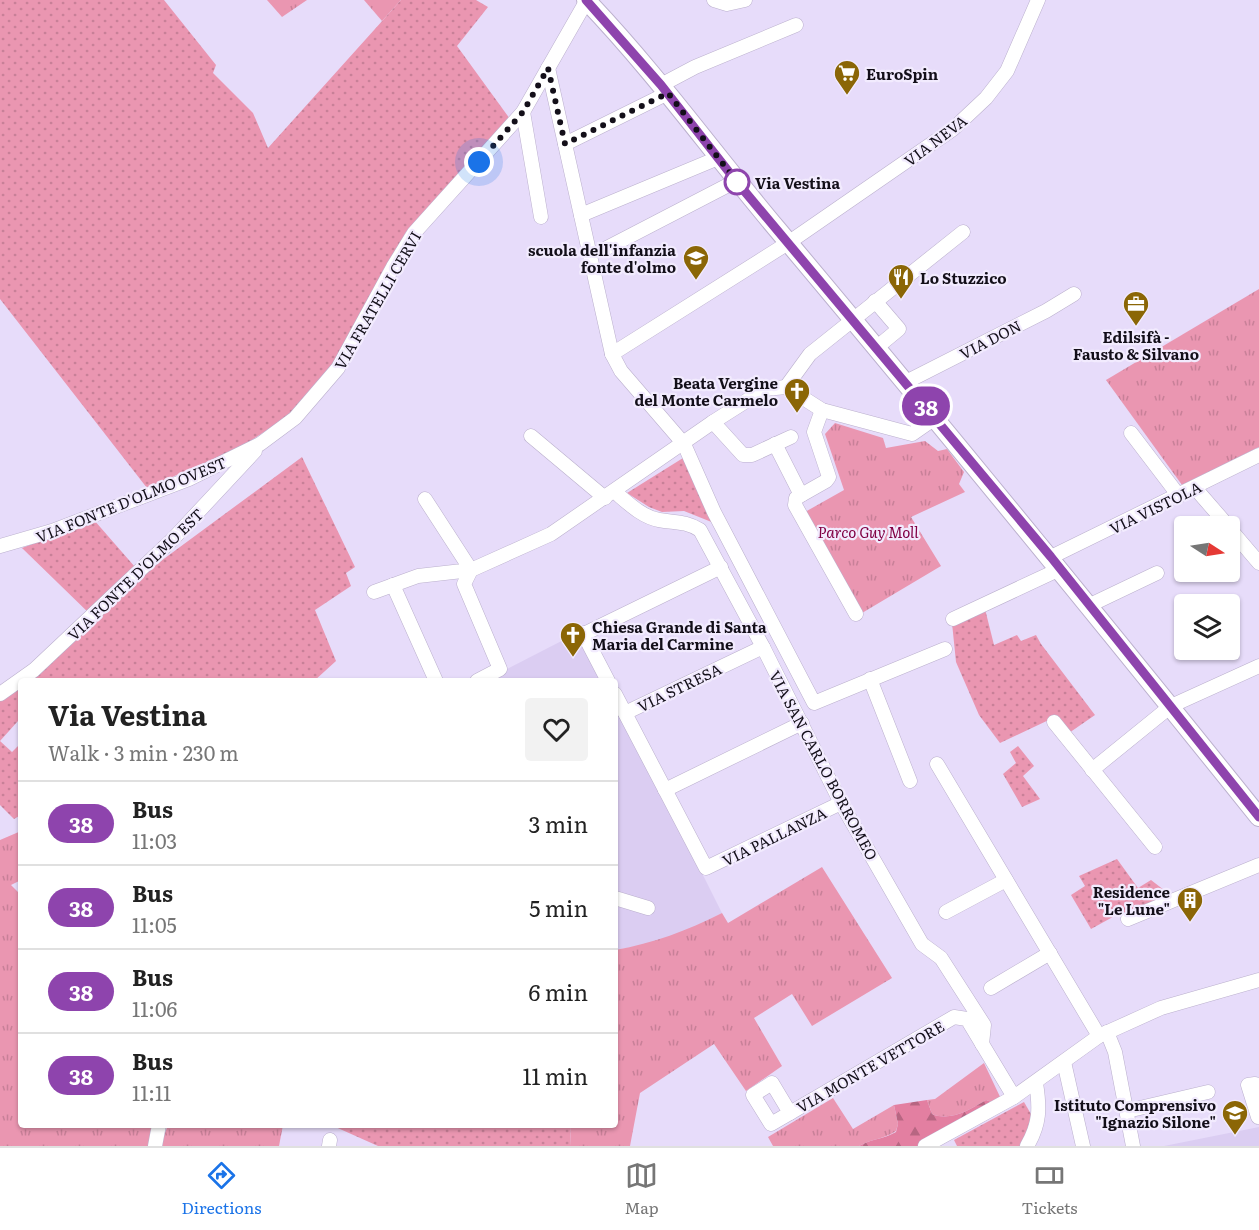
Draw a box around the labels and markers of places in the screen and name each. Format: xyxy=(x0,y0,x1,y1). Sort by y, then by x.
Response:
supermarket icon: EuroSpin xyxy=(832,58,862,96)
place label: EuroSpin xyxy=(866,62,939,85)
marker: Via Vestina xyxy=(724,169,750,195)
place label: Via Vestina xyxy=(755,171,841,194)
place label: scuola dell'infanzia fonte d'olmo xyxy=(528,238,676,278)
school or university icon: scuola dell'infanzia fonte d'olmo xyxy=(681,243,711,281)
restaurant icon: Lo Stuzzico xyxy=(886,262,916,300)
place label: Lo Stuzzico xyxy=(920,266,1007,289)
office icon: Edilsifà - Fausto & Silvano xyxy=(1121,289,1151,327)
place label: Edilsifà - Fausto & Silvano xyxy=(1073,325,1199,365)
place label: Beata Vergine del Monte Carmelo xyxy=(634,371,779,411)
church icon: Beata Vergine del Monte Carmelo xyxy=(782,376,812,414)
place label: Chiesa Grande di Santa Maria del Carmine xyxy=(592,615,767,655)
church icon: Chiesa Grande di Santa Maria del Carmine xyxy=(558,620,588,658)
place label: Residence "Le Lune" xyxy=(1093,880,1171,920)
building icon: Residence "Le Lune" xyxy=(1175,885,1205,923)
place label: Istituto Comprensivo "Ignazio Silone" xyxy=(1054,1093,1216,1133)
school or university icon: Istituto Comprensivo "Ignazio Silone" xyxy=(1220,1098,1250,1136)

